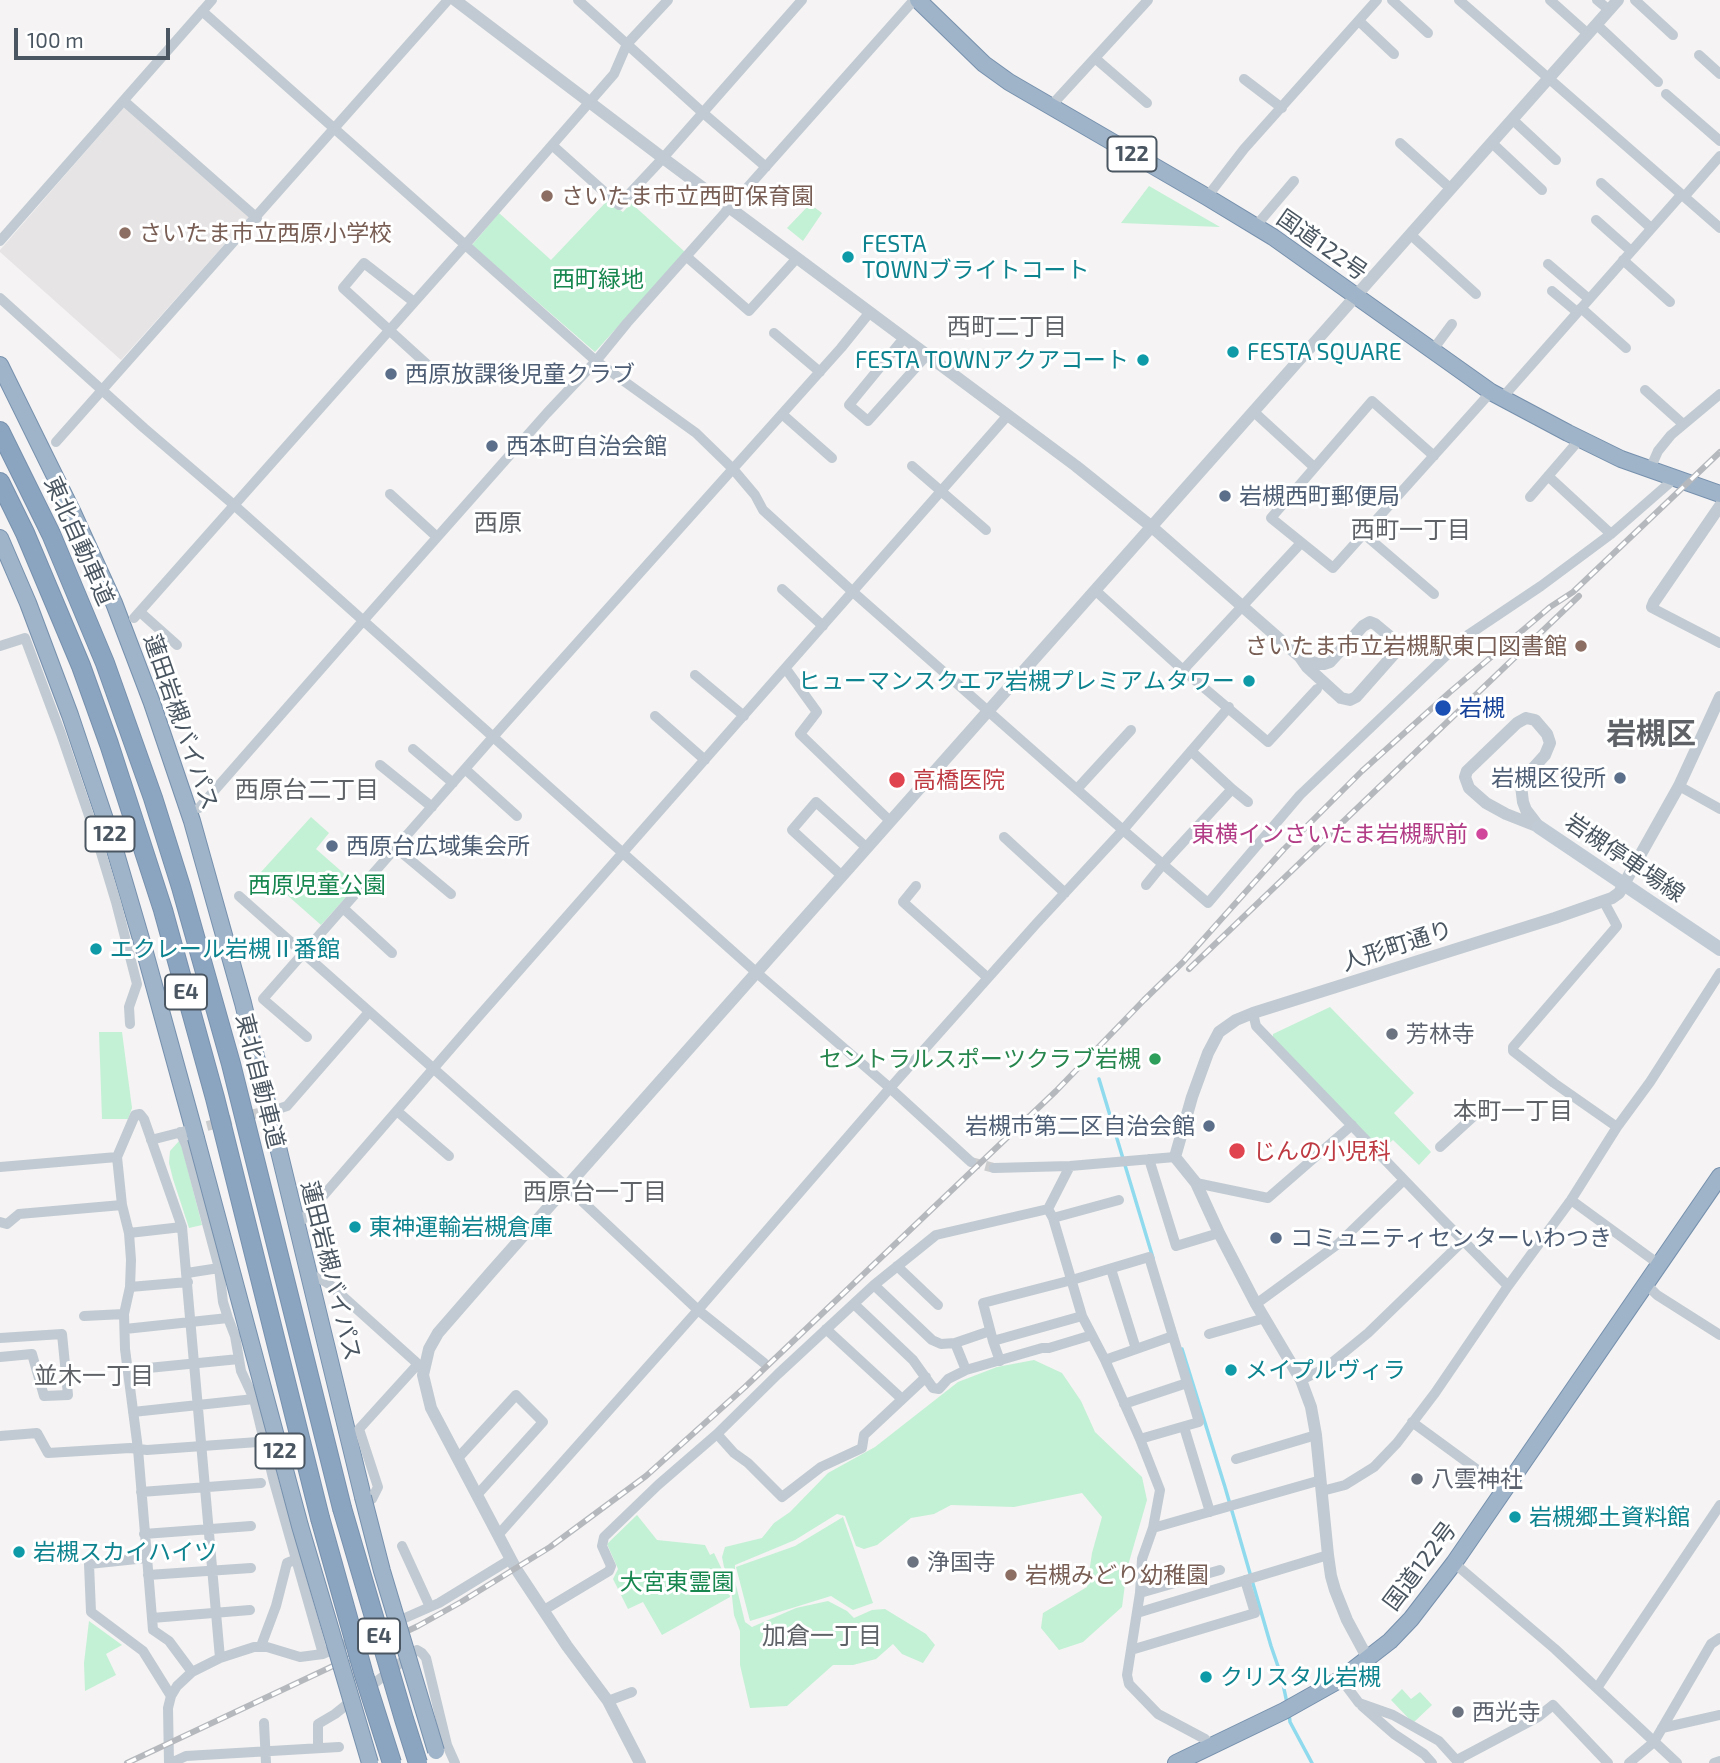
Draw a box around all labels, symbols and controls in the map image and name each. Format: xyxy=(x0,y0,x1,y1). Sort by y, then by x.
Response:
scale bar xyxy=(18,14,173,58)
text: 100 m xyxy=(27,27,84,52)
road number: 122 xyxy=(1108,136,1156,172)
place label: さいたま市立西町保育園 xyxy=(561,182,814,210)
marker: さいたま市立西町保育園 xyxy=(539,188,555,204)
street label: 国道122号 xyxy=(1271,204,1373,286)
place label: さいたま市立西原小学校 xyxy=(139,219,392,247)
marker: さいたま市立西原小学校 xyxy=(117,225,133,241)
place label: FESTA TOWNブライトコート xyxy=(862,230,1089,284)
marker: FESTA TOWNブライトコート xyxy=(840,249,856,265)
park label: 西町緑地 xyxy=(552,265,644,293)
district label: 西町二丁目 xyxy=(947,313,1067,341)
place label: FESTA SQUARE xyxy=(1247,338,1402,366)
marker: FESTA SQUARE xyxy=(1225,344,1241,360)
place label: FESTA TOWNアクアコート xyxy=(855,346,1129,374)
marker: FESTA TOWNアクアコート xyxy=(1135,352,1151,368)
place label: 西原放課後児童クラブ xyxy=(405,360,635,388)
marker: 西原放課後児童クラブ xyxy=(383,366,399,382)
place label: 西本町自治会館 xyxy=(506,432,667,460)
marker: 西本町自治会館 xyxy=(484,438,500,454)
street label: 東北自動車道 xyxy=(38,472,120,610)
place label: 岩槻西町郵便局 xyxy=(1239,482,1400,510)
marker: 岩槻西町郵便局 xyxy=(1217,488,1233,504)
district label: 西原 xyxy=(474,509,522,537)
district label: 西町一丁目 xyxy=(1351,516,1471,544)
street label: 蓮田岩槻バイパス xyxy=(138,631,224,813)
place label: さいたま市立岩槻駅東口図書館 xyxy=(1245,632,1567,660)
marker: さいたま市立岩槻駅東口図書館 xyxy=(1573,638,1589,654)
place label: ヒューマンスクエア岩槻プレミアムタワー xyxy=(798,667,1235,695)
marker: ヒューマンスクエア岩槻プレミアムタワー xyxy=(1241,673,1257,689)
place label: 岩槻 xyxy=(1459,694,1505,722)
marker: 岩槻 xyxy=(1433,698,1453,718)
district label: 岩槻区 xyxy=(1606,716,1696,752)
place label: 岩槻区役所 xyxy=(1491,764,1606,792)
place label: 高橋医院 xyxy=(913,766,1005,794)
marker: 高橋医院 xyxy=(887,770,907,790)
marker: 岩槻区役所 xyxy=(1612,770,1628,786)
district label: 西原台二丁目 xyxy=(235,776,379,804)
street label: 岩槻停車場線 xyxy=(1560,808,1690,908)
road number: 122 xyxy=(86,816,134,852)
place label: 東横インさいたま岩槻駅前 xyxy=(1192,820,1468,848)
marker: 東横インさいたま岩槻駅前 xyxy=(1474,826,1490,842)
place label: 西原台広域集会所 xyxy=(346,832,530,860)
marker: 西原台広域集会所 xyxy=(324,838,340,854)
park label: 西原児童公園 xyxy=(248,871,386,899)
street label: 人形町通り xyxy=(1338,915,1456,977)
place label: エクレール岩槻Ⅱ番館 xyxy=(110,935,340,963)
marker: エクレール岩槻Ⅱ番館 xyxy=(88,941,104,957)
road number: E4 xyxy=(165,974,207,1010)
street label: 東北自動車道 xyxy=(230,1011,290,1151)
place label: 芳林寺 xyxy=(1406,1020,1475,1048)
marker: 芳林寺 xyxy=(1384,1026,1400,1042)
place label: セントラルスポーツクラブ岩槻 xyxy=(819,1045,1141,1073)
marker: セントラルスポーツクラブ岩槻 xyxy=(1147,1051,1163,1067)
district label: 本町一丁目 xyxy=(1453,1097,1573,1125)
place label: 岩槻市第二区自治会館 xyxy=(965,1112,1195,1140)
marker: 岩槻市第二区自治会館 xyxy=(1201,1118,1217,1134)
place label: じんの小児科 xyxy=(1253,1137,1391,1165)
marker: じんの小児科 xyxy=(1227,1141,1247,1161)
street label: 蓮田岩槻バイパス xyxy=(295,1178,367,1364)
district label: 西原台一丁目 xyxy=(523,1178,667,1206)
place label: 東神運輸岩槻倉庫 xyxy=(369,1213,553,1241)
marker: 東神運輸岩槻倉庫 xyxy=(347,1219,363,1235)
place label: コミュニティセンターいわつき xyxy=(1290,1224,1612,1252)
marker: コミュニティセンターいわつき xyxy=(1268,1230,1284,1246)
place label: メイプルヴィラ xyxy=(1245,1356,1406,1384)
district label: 並木一丁目 xyxy=(34,1362,154,1390)
marker: メイプルヴィラ xyxy=(1223,1362,1239,1378)
road number: 122 xyxy=(256,1434,304,1468)
place label: 八雲神社 xyxy=(1431,1465,1523,1493)
marker: 八雲神社 xyxy=(1409,1471,1425,1487)
place label: 岩槻郷土資料館 xyxy=(1529,1503,1690,1531)
marker: 岩槻郷土資料館 xyxy=(1507,1509,1523,1525)
street label: 国道122号 xyxy=(1378,1516,1462,1616)
place label: 岩槻スカイハイツ xyxy=(33,1538,217,1566)
marker: 岩槻スカイハイツ xyxy=(11,1544,27,1560)
place label: 浄国寺 xyxy=(927,1548,996,1576)
marker: 浄国寺 xyxy=(905,1554,921,1570)
place label: 岩槻みどり幼稚園 xyxy=(1025,1561,1209,1589)
marker: 岩槻みどり幼稚園 xyxy=(1003,1567,1019,1583)
park label: 大宮東霊園 xyxy=(620,1568,734,1596)
road number: E4 xyxy=(358,1618,400,1654)
district label: 加倉一丁目 xyxy=(762,1622,882,1650)
place label: クリスタル岩槻 xyxy=(1220,1663,1381,1691)
marker: クリスタル岩槻 xyxy=(1198,1669,1214,1685)
place label: 西光寺 xyxy=(1472,1698,1541,1726)
marker: 西光寺 xyxy=(1450,1704,1466,1720)

